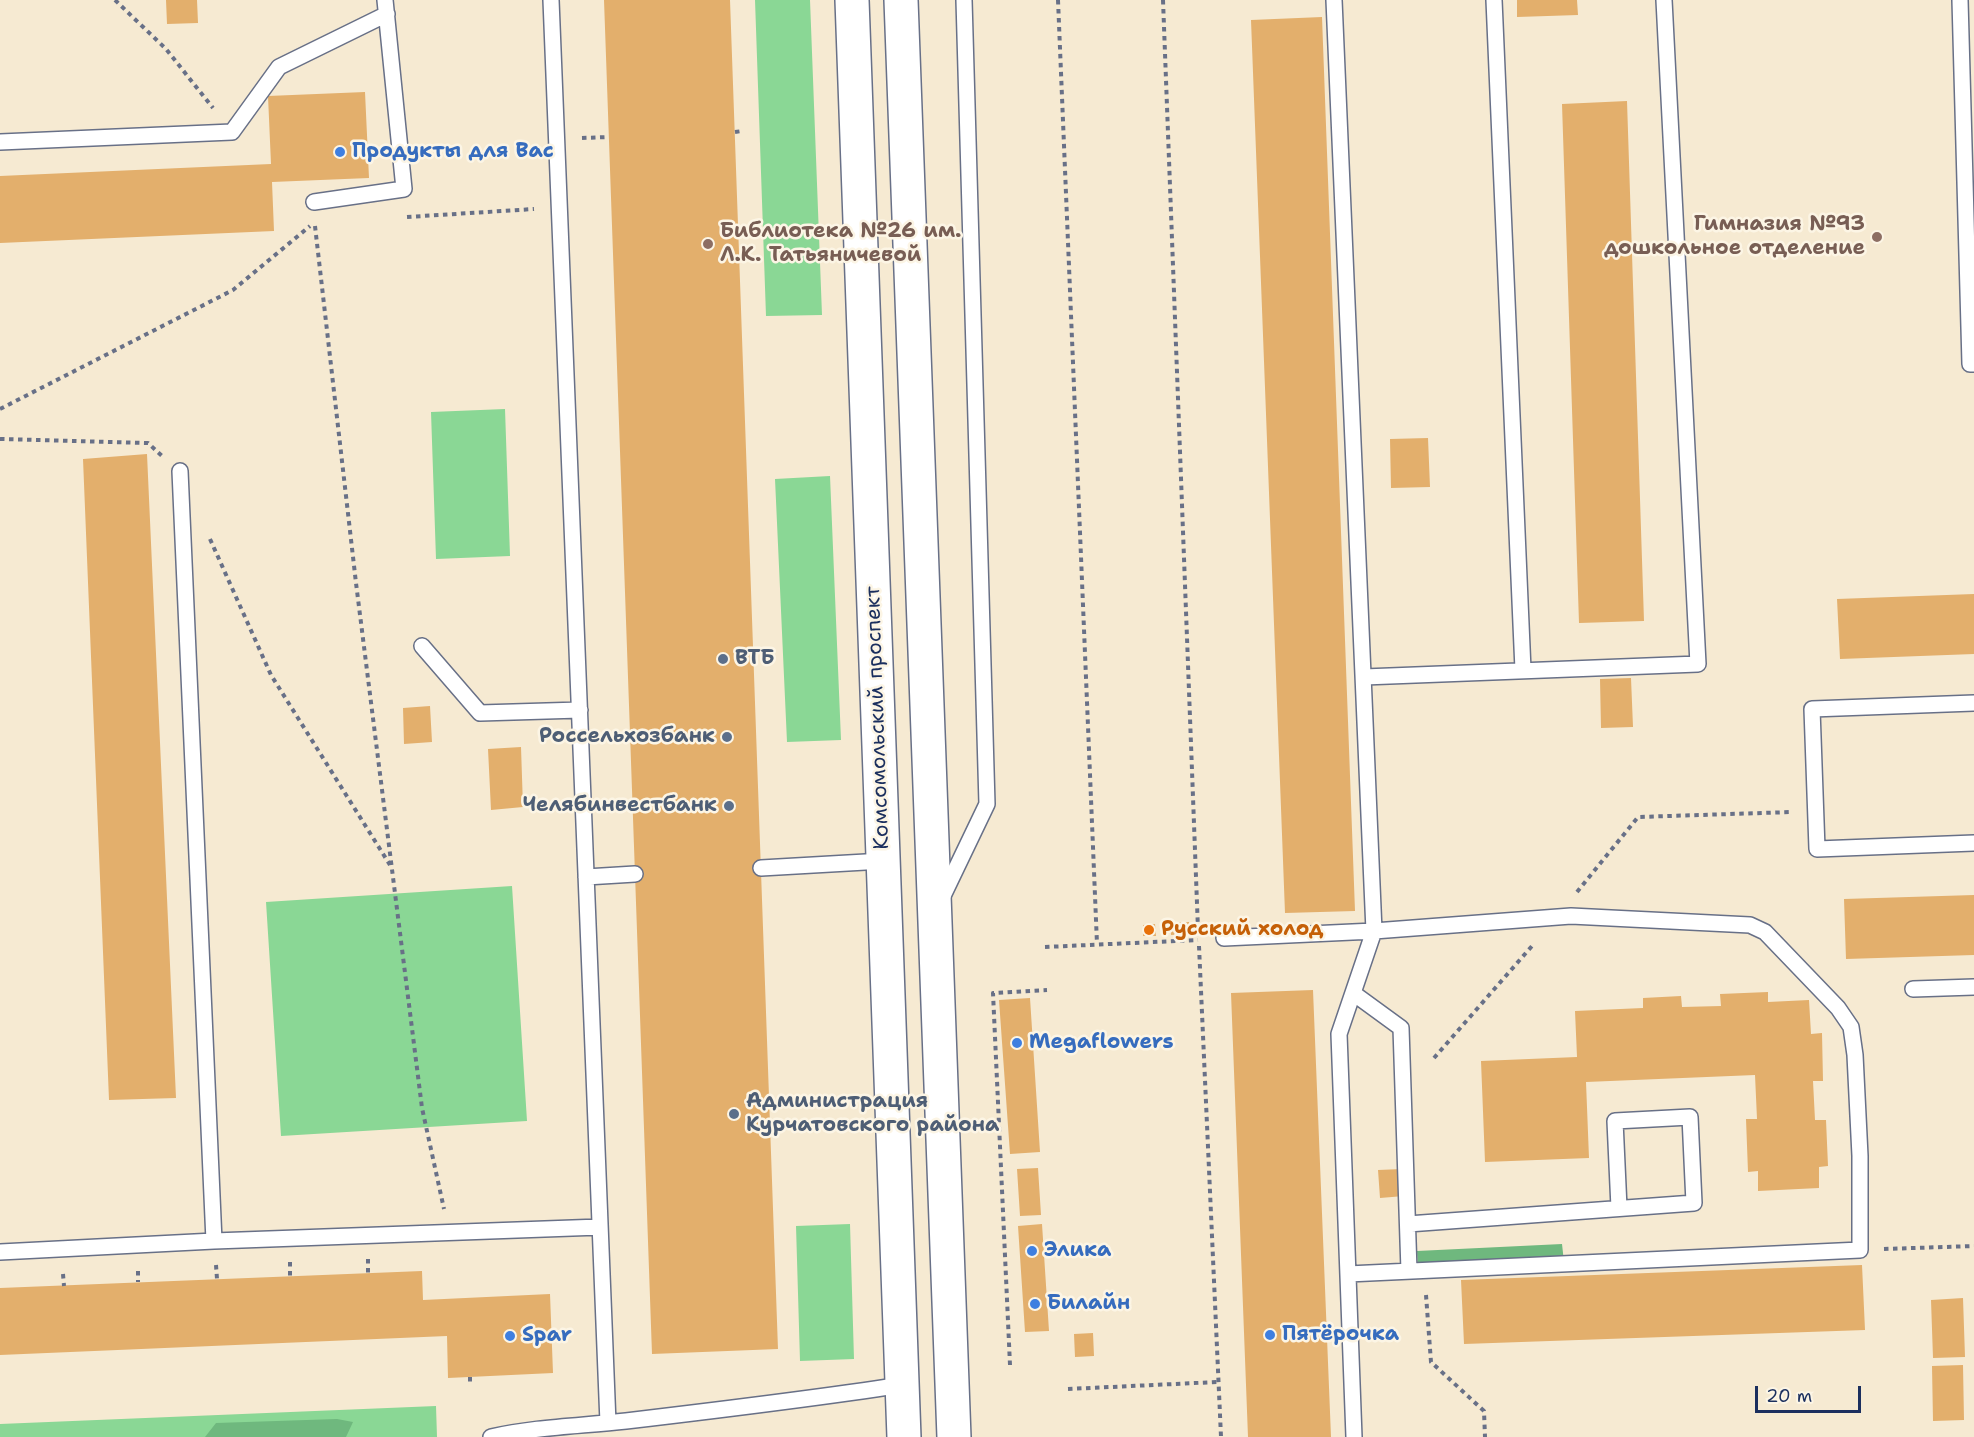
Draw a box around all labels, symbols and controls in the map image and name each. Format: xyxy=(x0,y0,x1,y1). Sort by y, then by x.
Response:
place label: Продукты для Вас xyxy=(352,139,554,165)
marker: Продукты для Вас xyxy=(333,145,347,159)
place label: Гимназия №93 дошкольное отделение xyxy=(1604,212,1865,262)
place label: Библиотека №26 им. Л.К. Татьяничевой xyxy=(720,219,962,269)
marker: Гимназия №93 дошкольное отделение xyxy=(1870,230,1884,244)
marker: Библиотека №26 им. Л.К. Татьяничевой xyxy=(701,237,715,251)
street label: Комсомольский проспект xyxy=(861,586,895,850)
place label: ВТБ xyxy=(735,646,775,672)
marker: ВТБ xyxy=(716,652,730,666)
place label: Россельхозбанк xyxy=(539,724,715,750)
marker: Россельхозбанк xyxy=(720,730,734,744)
place label: Челябинвестбанк xyxy=(523,793,717,819)
marker: Челябинвестбанк xyxy=(722,799,736,813)
place label: Русский холод xyxy=(1161,917,1323,943)
marker: Русский холод xyxy=(1142,923,1156,937)
place label: Megaflowers xyxy=(1029,1030,1174,1056)
marker: Megaflowers xyxy=(1010,1036,1024,1050)
place label: Администрация Курчатовского района xyxy=(746,1089,999,1139)
marker: Администрация Курчатовского района xyxy=(727,1107,741,1121)
place label: Элика xyxy=(1044,1238,1111,1264)
marker: Элика xyxy=(1025,1244,1039,1258)
place label: Билайн xyxy=(1047,1291,1130,1317)
marker: Билайн xyxy=(1028,1297,1042,1311)
place label: Пятёрочка xyxy=(1282,1322,1399,1348)
place label: Spar xyxy=(522,1323,572,1349)
marker: Пятёрочка xyxy=(1263,1328,1277,1342)
marker: Spar xyxy=(503,1329,517,1343)
scale bar xyxy=(1758,1374,1864,1412)
text: 20 m xyxy=(1766,1384,1812,1408)

